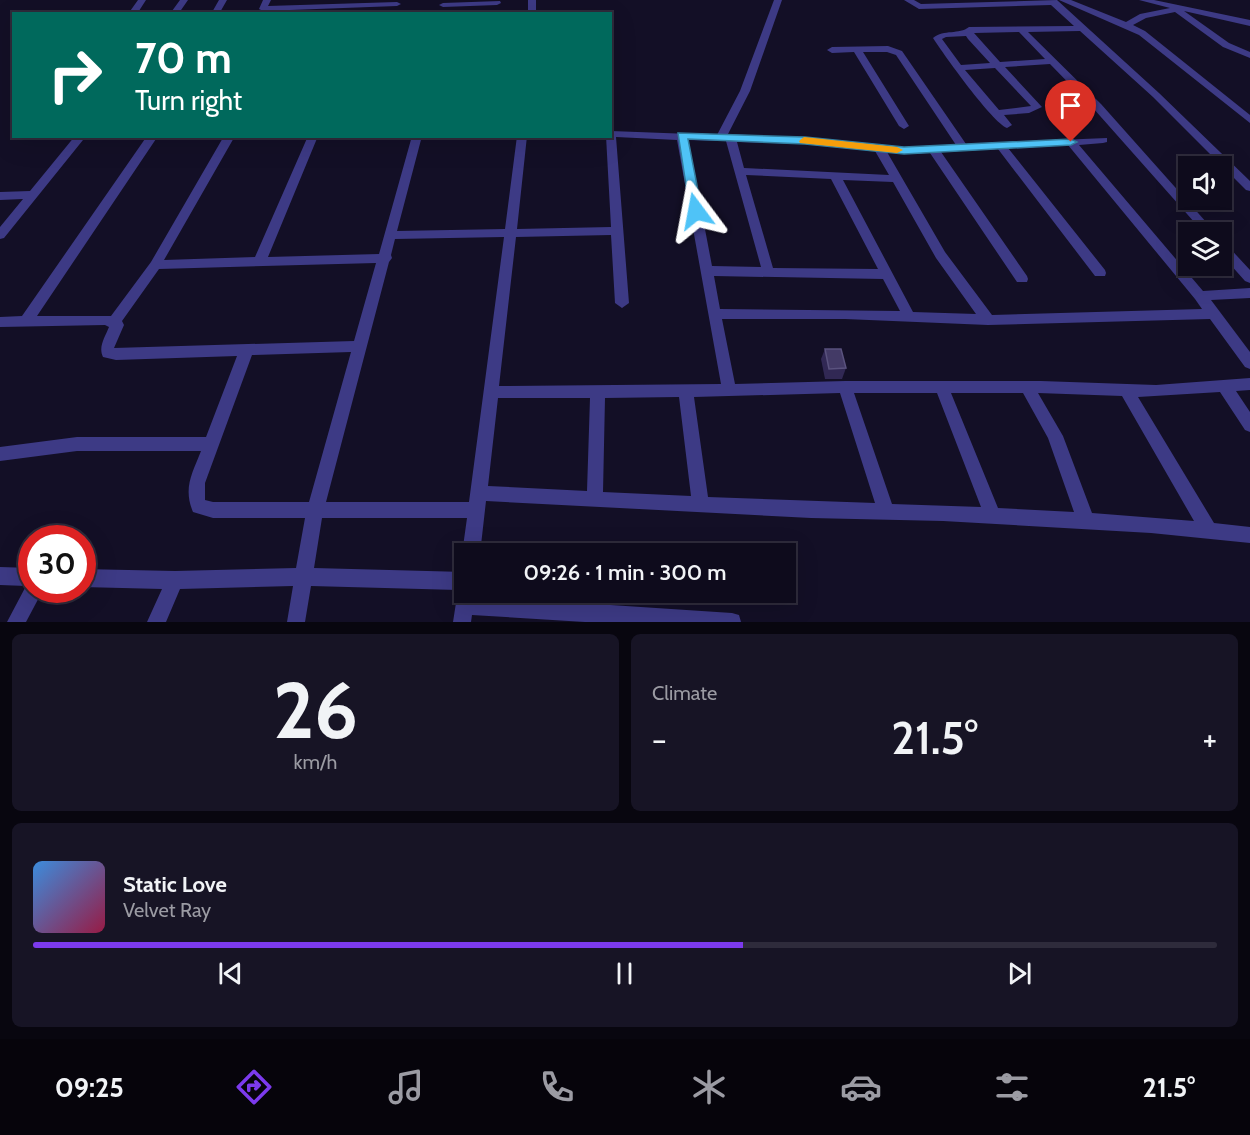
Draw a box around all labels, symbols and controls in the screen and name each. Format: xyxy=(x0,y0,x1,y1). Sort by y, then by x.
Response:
text: 70 m xyxy=(135,32,232,84)
icon: right xyxy=(36,36,114,114)
pin xyxy=(1045,80,1096,142)
text: Turn right xyxy=(135,84,242,117)
icon: arrive xyxy=(1054,89,1087,122)
map controls xyxy=(1178,156,1232,276)
button: sound xyxy=(1178,156,1232,210)
position arrow xyxy=(664,179,728,243)
button: layers xyxy=(1178,222,1232,276)
speed limit sign: 30 xyxy=(18,525,96,603)
text: 09:26 · 1 min · 300 m xyxy=(524,559,726,586)
text: 26 xyxy=(273,663,358,758)
text: Climate xyxy=(652,681,717,705)
text: 21.5° xyxy=(891,711,978,765)
text: − xyxy=(652,719,667,759)
text: + xyxy=(1202,719,1217,759)
text: km/h xyxy=(294,750,337,774)
text: Static Love xyxy=(123,871,227,898)
text: Velvet Ray xyxy=(123,898,211,922)
icon: previous xyxy=(214,957,247,990)
icon: pause xyxy=(608,957,641,990)
icon: next xyxy=(1003,957,1036,990)
icon: directions xyxy=(233,1066,275,1108)
icon: music xyxy=(385,1066,427,1108)
icon: phone xyxy=(536,1066,578,1108)
icon: climate xyxy=(688,1066,730,1108)
icon: car xyxy=(840,1066,882,1108)
icon: filters xyxy=(991,1066,1033,1108)
text: 09:25 xyxy=(55,1071,124,1104)
text: 21.5° xyxy=(1143,1071,1195,1104)

